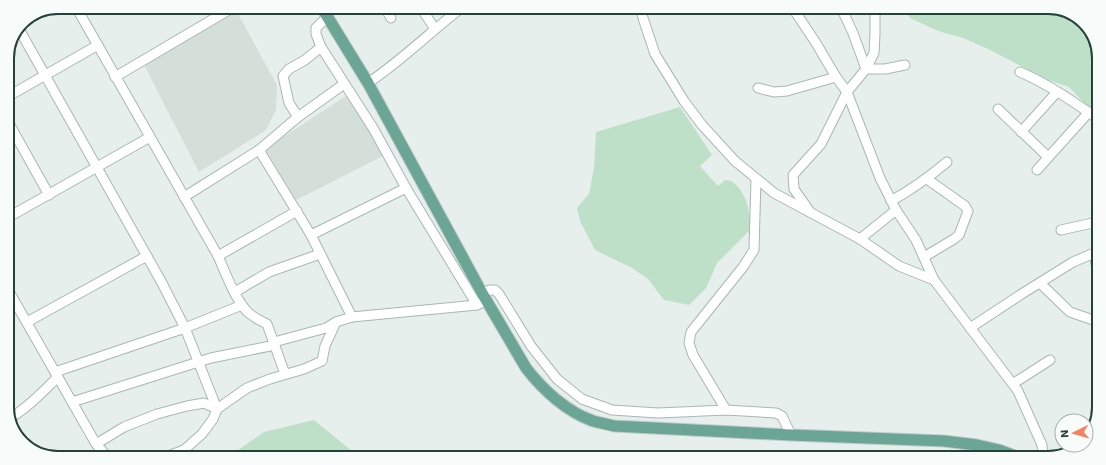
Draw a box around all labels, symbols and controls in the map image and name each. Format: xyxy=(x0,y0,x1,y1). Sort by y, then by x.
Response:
north arrow xyxy=(1054,413,1094,453)
text: N xyxy=(1058,429,1071,438)

